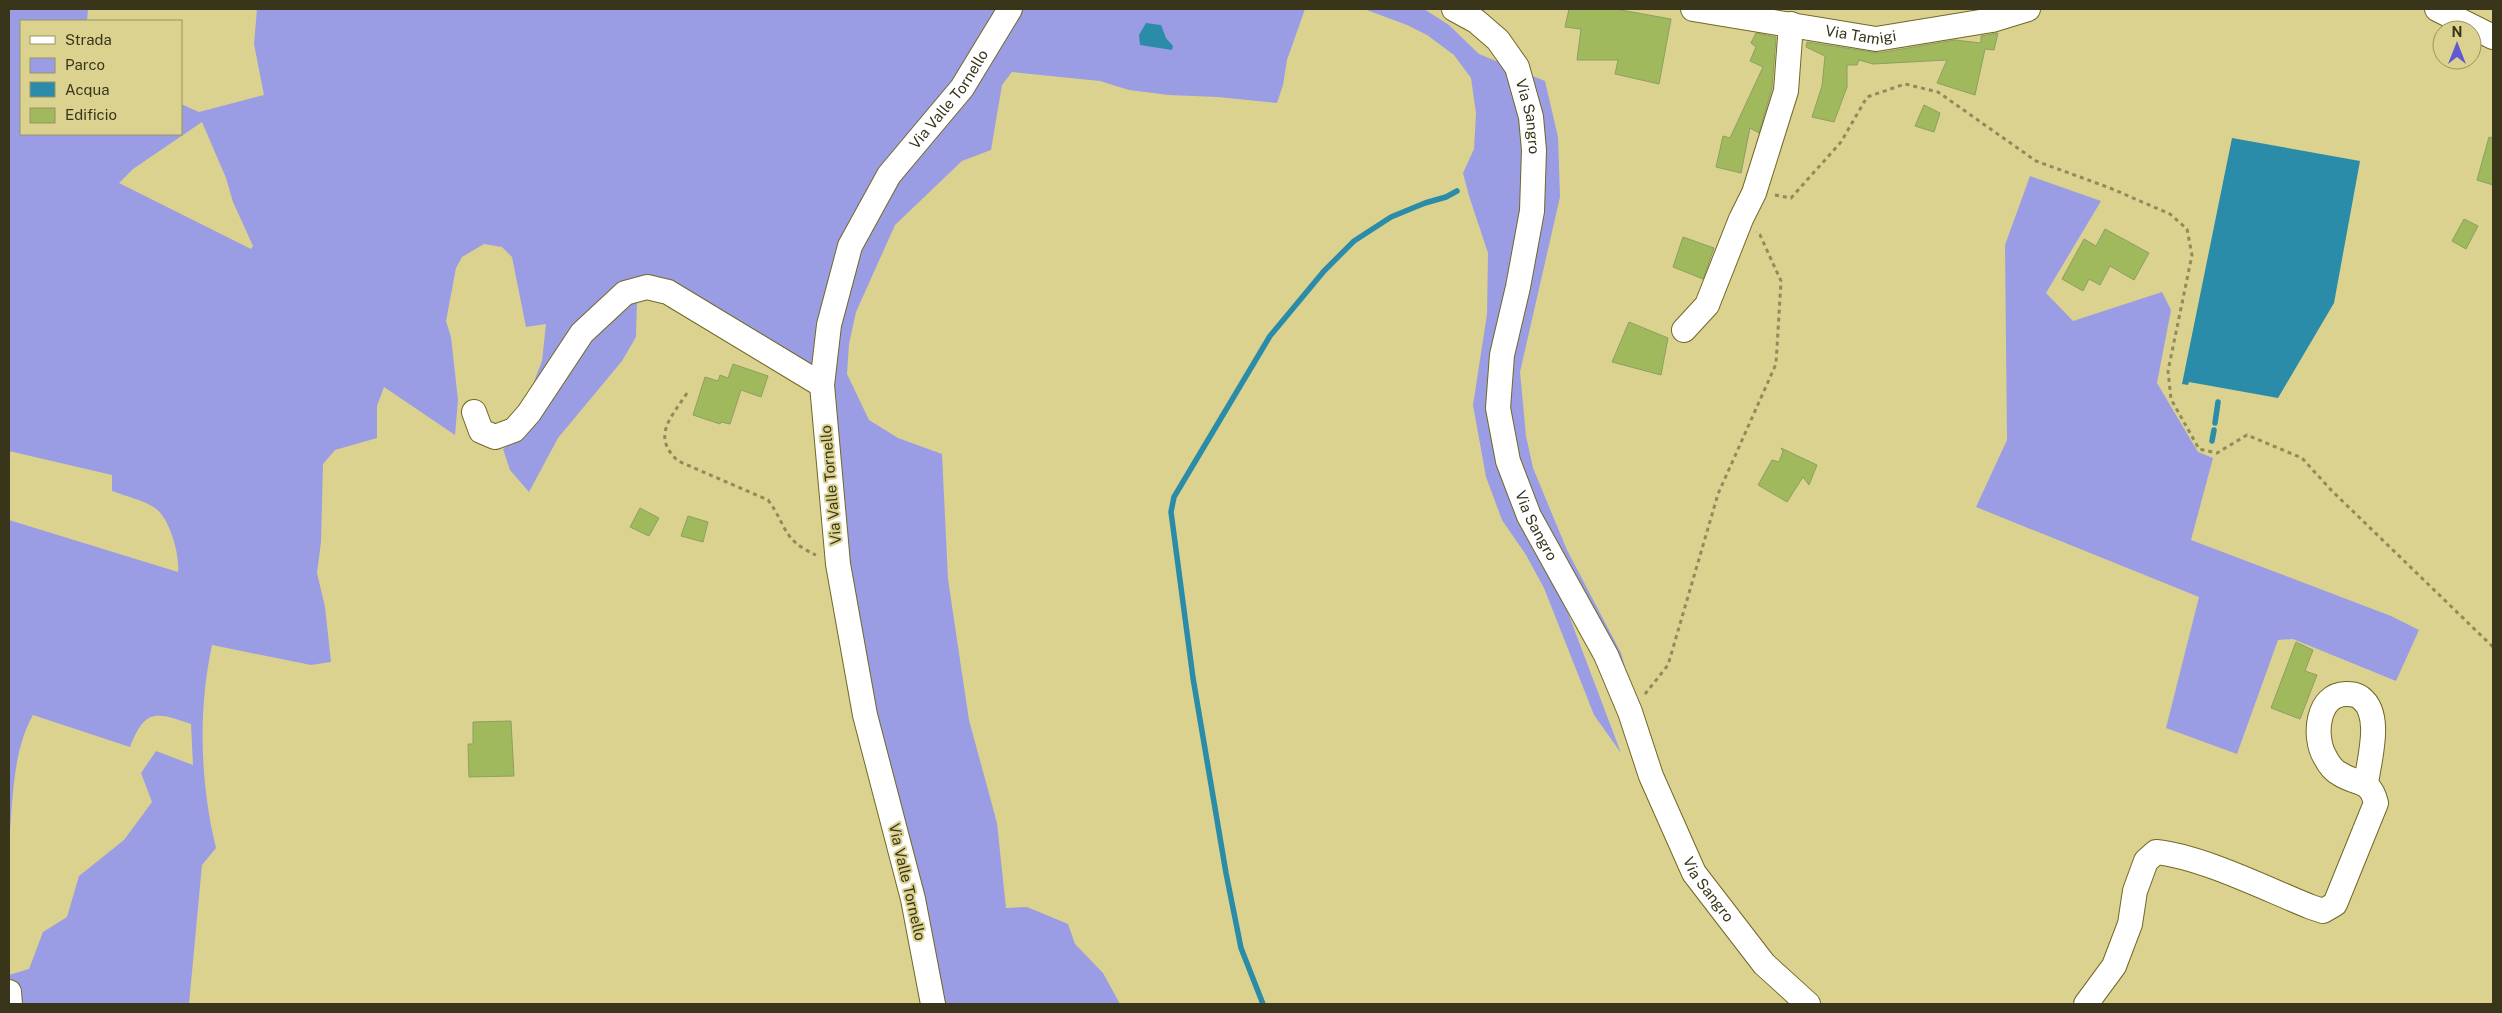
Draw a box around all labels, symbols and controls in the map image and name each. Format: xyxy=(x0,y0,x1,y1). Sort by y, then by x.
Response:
legend xyxy=(20,20,182,135)
north arrow xyxy=(2432,20,2482,70)
street label: Via Tamigi xyxy=(1824,22,1897,47)
text: N xyxy=(2452,24,2462,40)
text: Strada xyxy=(65,31,112,48)
street label: Via Valle Tornello xyxy=(906,46,991,152)
text: Parco xyxy=(65,56,105,73)
street label: Via Sangro xyxy=(1513,77,1543,155)
text: Acqua xyxy=(65,81,110,98)
text: Edificio xyxy=(65,106,117,123)
street label: Via Valle Tornello xyxy=(817,425,844,546)
street label: Via Sangro xyxy=(1512,488,1561,563)
street label: Via Valle Tornello xyxy=(886,822,929,942)
street label: Via Sangro xyxy=(1680,854,1737,925)

